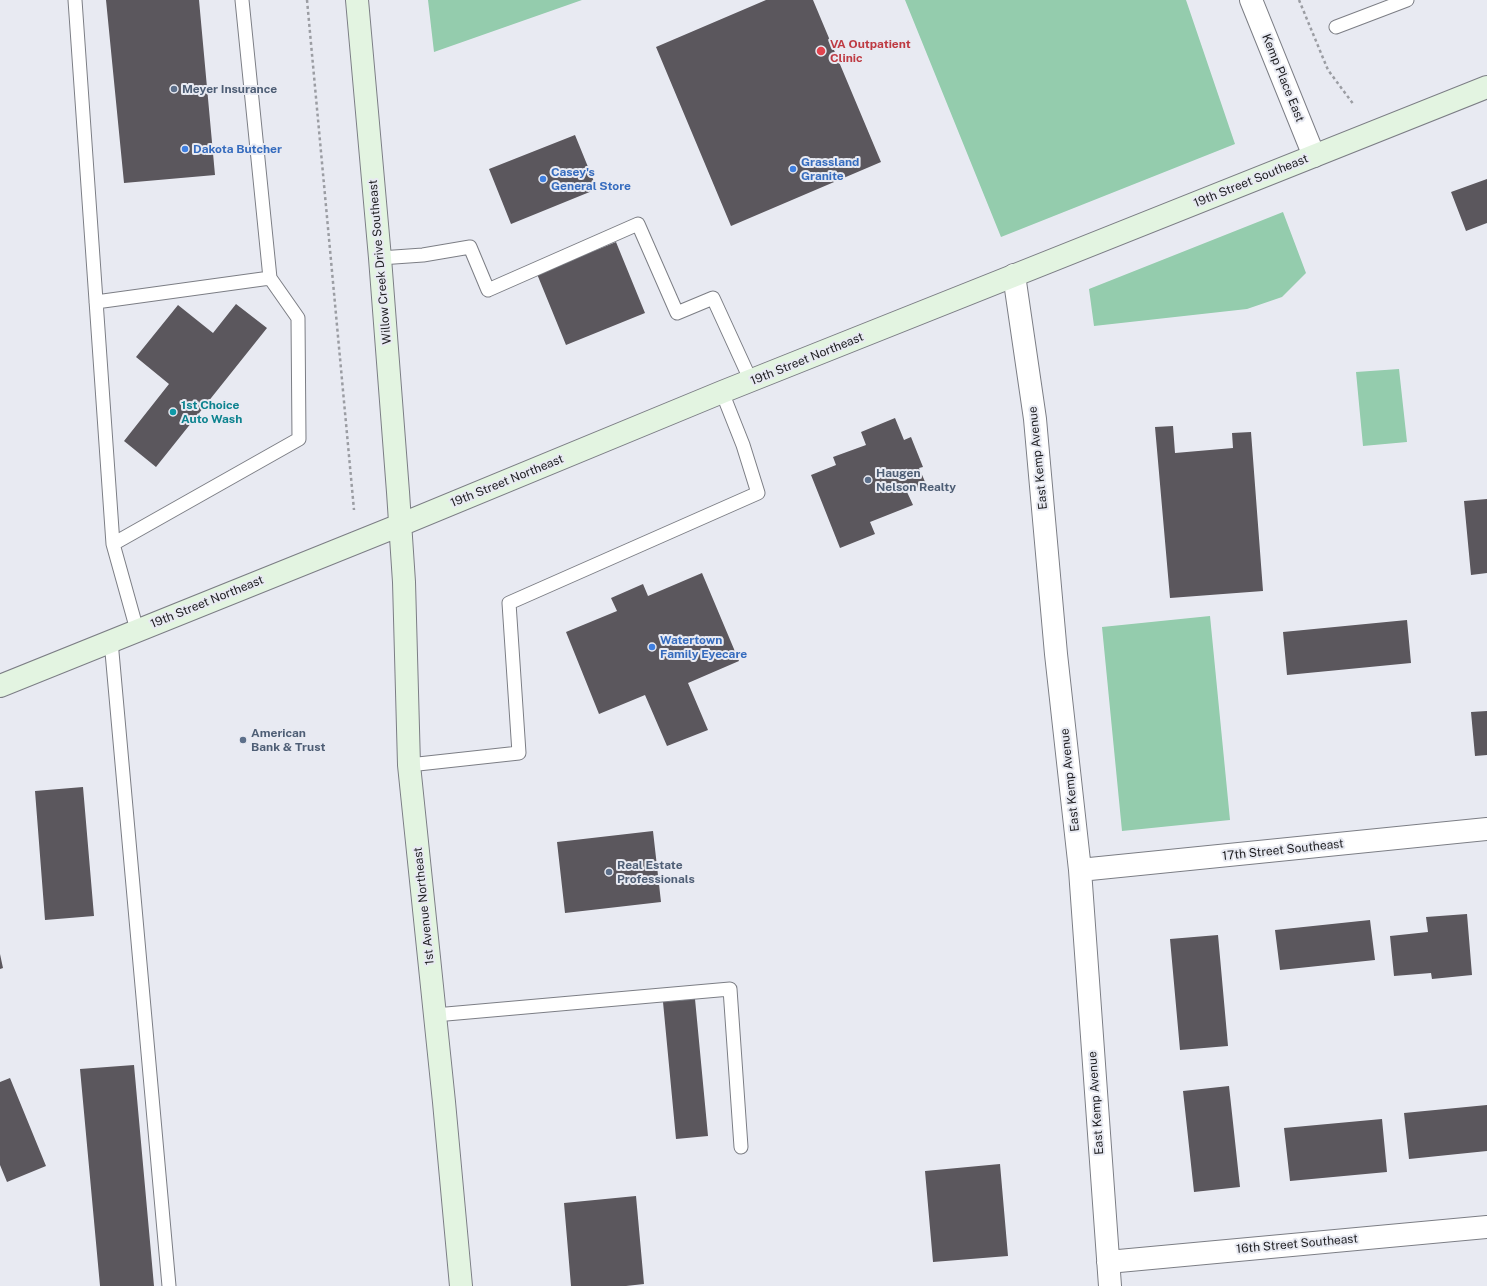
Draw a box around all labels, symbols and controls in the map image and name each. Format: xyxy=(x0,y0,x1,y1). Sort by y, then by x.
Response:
street label: Kemp Place East xyxy=(1259,32,1307,124)
place label: VA Outpatient Clinic xyxy=(830,37,911,65)
marker: VA Outpatient Clinic xyxy=(815,45,827,57)
place label: Meyer Insurance xyxy=(182,82,277,96)
marker: Meyer Insurance xyxy=(169,84,179,94)
place label: Dakota Butcher xyxy=(193,142,282,156)
marker: Dakota Butcher xyxy=(180,144,190,154)
street label: 19th Street Southeast xyxy=(1192,151,1310,211)
place label: Grassland Granite xyxy=(801,155,859,183)
marker: Grassland Granite xyxy=(788,164,798,174)
place label: Casey's General Store xyxy=(551,165,631,193)
marker: Casey's General Store xyxy=(538,174,548,184)
street label: Willow Creek Drive Southeast xyxy=(366,179,394,345)
street label: 19th Street Northeast xyxy=(748,330,866,388)
place label: 1st Choice Auto Wash xyxy=(181,398,242,426)
street label: East Kemp Avenue xyxy=(1025,406,1051,510)
marker: 1st Choice Auto Wash xyxy=(168,407,178,417)
street label: 19th Street Northeast xyxy=(448,452,566,510)
place label: Haugen Nelson Realty xyxy=(876,466,956,494)
marker: Haugen Nelson Realty xyxy=(863,475,873,485)
street label: 19th Street Northeast xyxy=(148,573,266,631)
place label: Watertown Family Eyecare xyxy=(660,633,747,661)
marker: Watertown Family Eyecare xyxy=(647,642,657,652)
place label: American Bank & Trust xyxy=(251,726,325,754)
street label: East Kemp Avenue xyxy=(1057,728,1083,832)
marker: American Bank & Trust xyxy=(238,735,248,745)
street label: 17th Street Southeast xyxy=(1222,836,1344,864)
street label: 1st Avenue Northeast xyxy=(411,846,437,966)
place label: Real Estate Professionals xyxy=(617,858,695,886)
marker: Real Estate Professionals xyxy=(604,867,614,877)
street label: East Kemp Avenue xyxy=(1085,1051,1107,1155)
street label: 16th Street Southeast xyxy=(1236,1232,1358,1256)

